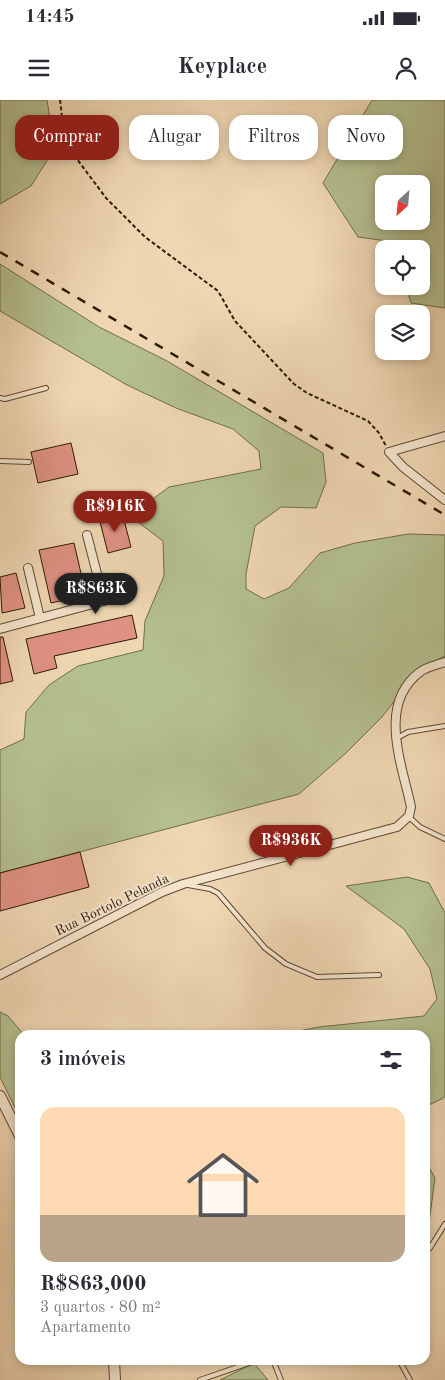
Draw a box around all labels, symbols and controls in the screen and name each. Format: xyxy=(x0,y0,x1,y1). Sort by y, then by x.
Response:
text: 14:45 xyxy=(25,8,74,27)
icon: menu xyxy=(25,54,53,82)
icon: person xyxy=(392,54,420,82)
text: Keyplace xyxy=(178,56,267,78)
chip: Comprar xyxy=(15,115,119,160)
chip: Alugar xyxy=(129,115,219,160)
chip: Filtros xyxy=(229,115,318,160)
chip: Novo xyxy=(328,115,403,160)
north arrow xyxy=(375,175,430,230)
map controls xyxy=(375,175,430,360)
button: locate xyxy=(375,240,430,295)
button: layers xyxy=(375,305,430,360)
pin: R$916K xyxy=(74,490,156,533)
text: R$916K xyxy=(84,499,146,515)
pin: R$863K xyxy=(55,572,137,615)
text: R$863K xyxy=(65,581,127,597)
pin: R$936K xyxy=(250,824,332,867)
text: R$936K xyxy=(260,833,322,849)
street label: Rua Bortolo Pelanda xyxy=(53,871,171,939)
icon: filters xyxy=(377,1046,405,1074)
text: 3 imóveis xyxy=(40,1049,125,1070)
icon: home xyxy=(178,1140,268,1230)
text: R$863,000 xyxy=(40,1274,146,1295)
text: 3 quartos · 80 m² xyxy=(40,1300,161,1316)
text: Apartamento xyxy=(40,1320,131,1336)

